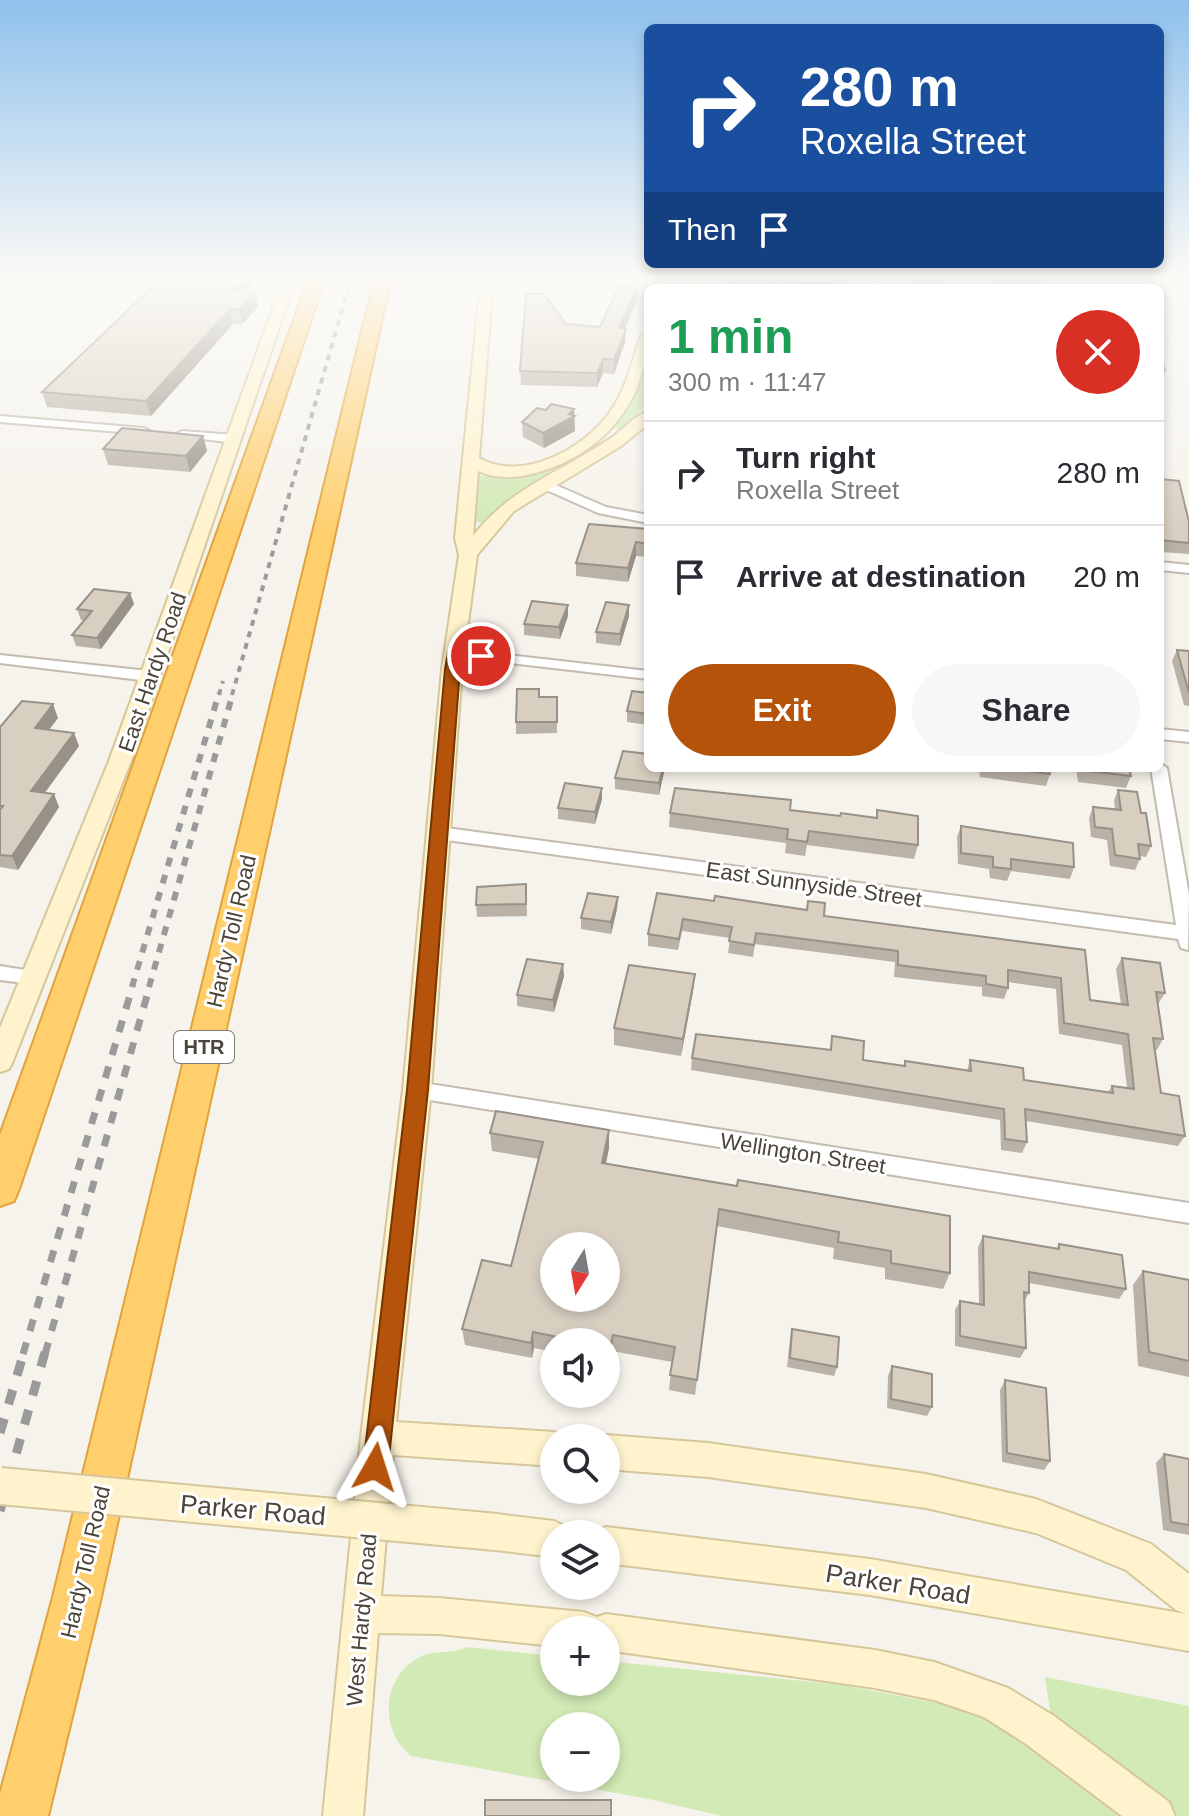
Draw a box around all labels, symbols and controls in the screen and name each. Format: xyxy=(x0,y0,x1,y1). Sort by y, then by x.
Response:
text: 280 m xyxy=(800,55,959,118)
icon: right xyxy=(668,56,772,160)
text: Roxella Street xyxy=(800,121,1026,162)
icon: arrive xyxy=(752,208,796,252)
text: Then xyxy=(668,213,736,246)
text: 1 min xyxy=(668,310,793,363)
button: close xyxy=(1056,310,1140,394)
text: 300 m · 11:47 xyxy=(668,367,827,397)
text: Turn right xyxy=(736,441,875,474)
icon: right xyxy=(668,451,712,495)
text: 280 m xyxy=(1057,456,1140,489)
text: Roxella Street xyxy=(736,475,899,505)
icon: arrive xyxy=(668,555,712,599)
text: Arrive at destination xyxy=(736,560,1026,593)
text: 20 m xyxy=(1073,560,1140,593)
street label: East Hardy Road xyxy=(113,589,192,755)
pin xyxy=(447,622,515,690)
icon: arrive xyxy=(459,634,503,678)
button: Exit xyxy=(668,664,896,756)
button: Share xyxy=(912,664,1140,756)
street label: Hardy Toll Road xyxy=(202,852,261,1010)
street label: East Sunnyside Street xyxy=(704,857,923,912)
road number: HTR xyxy=(174,1031,234,1063)
street label: Wellington Street xyxy=(718,1128,887,1179)
north arrow xyxy=(540,1232,620,1312)
map controls xyxy=(540,1232,620,1792)
button: sound xyxy=(540,1328,620,1408)
button: search xyxy=(540,1424,620,1504)
position arrow xyxy=(333,1425,417,1509)
street label: Hardy Toll Road xyxy=(56,1483,115,1641)
street label: Parker Road xyxy=(179,1489,327,1531)
button: layers xyxy=(540,1520,620,1600)
street label: West Hardy Road xyxy=(341,1533,381,1707)
street label: Parker Road xyxy=(824,1558,972,1610)
button: + xyxy=(540,1616,620,1696)
button: − xyxy=(540,1712,620,1792)

